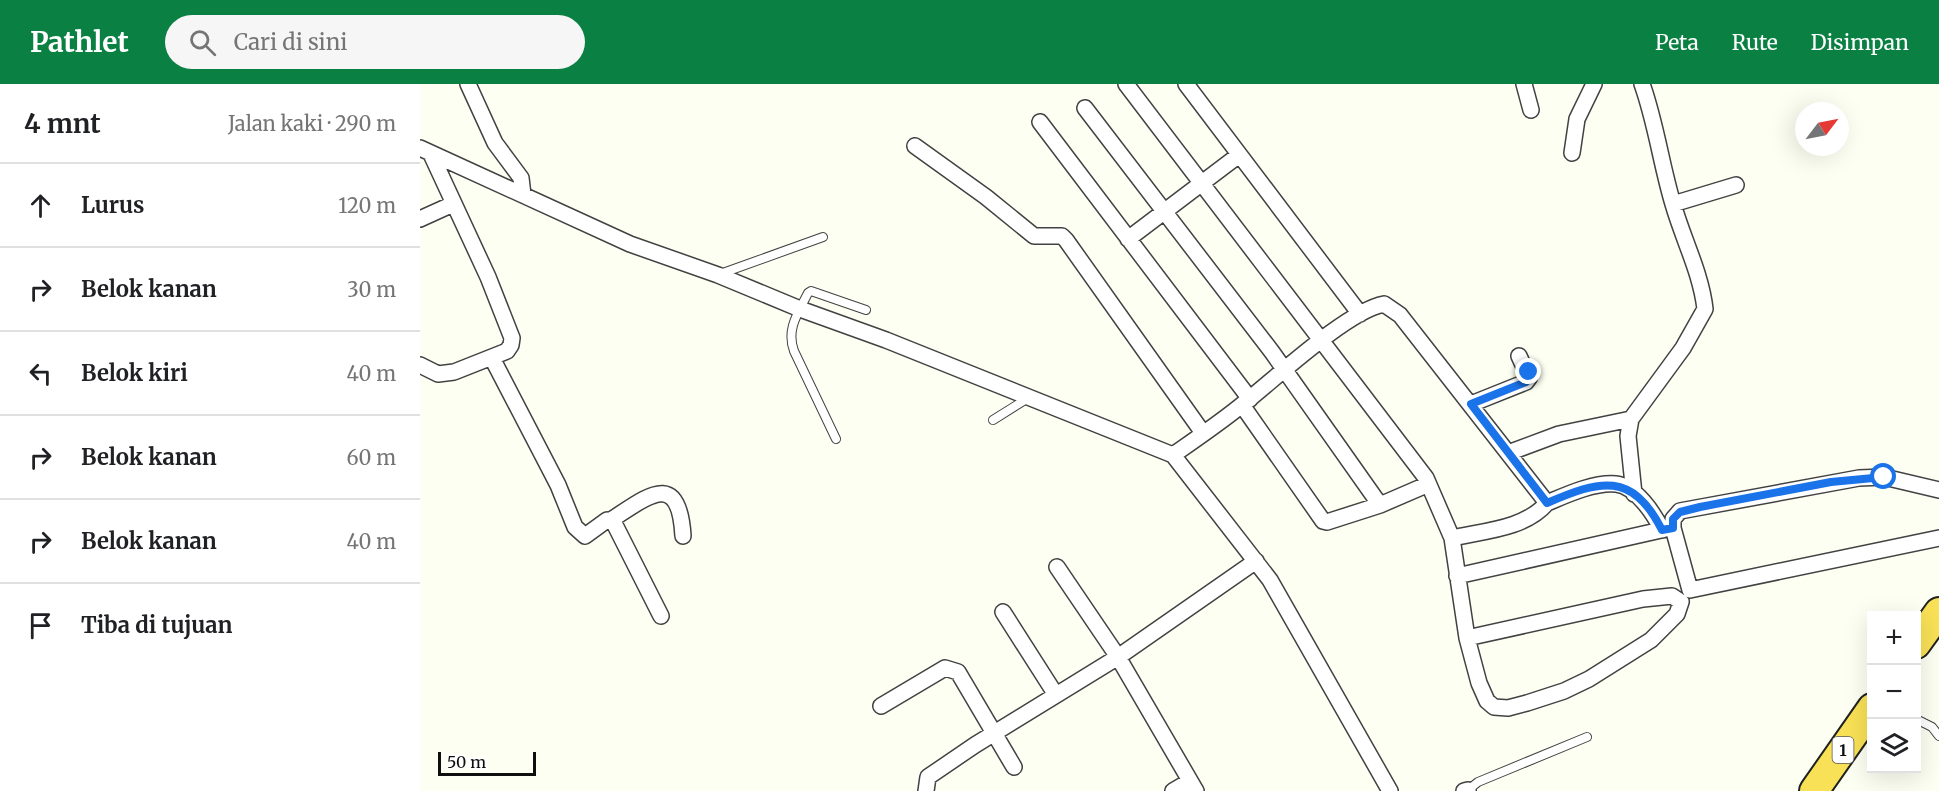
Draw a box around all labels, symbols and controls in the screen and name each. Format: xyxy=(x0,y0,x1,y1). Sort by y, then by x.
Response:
search box xyxy=(165,15,585,69)
text: Pathlet xyxy=(30,24,129,60)
icon: search xyxy=(186,26,219,59)
text: Cari di sini xyxy=(234,28,347,56)
text: Peta xyxy=(1655,29,1699,56)
text: Rute xyxy=(1732,29,1778,56)
text: Disimpan xyxy=(1811,29,1909,56)
north arrow xyxy=(1795,102,1849,156)
text: 4 mnt xyxy=(24,107,101,140)
text: Jalan kaki · 290 m xyxy=(228,111,396,136)
icon: ahead xyxy=(24,189,57,222)
text: Lurus xyxy=(81,191,144,219)
text: 120 m xyxy=(338,193,396,218)
icon: right xyxy=(24,273,57,306)
text: Belok kanan xyxy=(81,275,217,303)
text: 30 m xyxy=(347,277,396,302)
icon: left xyxy=(24,357,57,390)
route end xyxy=(1515,358,1541,384)
text: Belok kiri xyxy=(81,359,188,387)
text: 40 m xyxy=(346,361,396,386)
icon: right xyxy=(24,441,57,474)
text: Belok kanan xyxy=(81,443,217,471)
text: 60 m xyxy=(346,445,396,470)
route start xyxy=(1870,463,1896,489)
icon: right xyxy=(24,525,57,558)
text: Belok kanan xyxy=(81,527,217,555)
text: 40 m xyxy=(346,529,396,554)
icon: arrive xyxy=(24,609,57,642)
text: Tiba di tujuan xyxy=(81,611,232,639)
map controls xyxy=(1867,611,1921,773)
button: + xyxy=(1867,611,1921,665)
button: − xyxy=(1867,665,1921,719)
button: layers xyxy=(1867,719,1921,773)
road number: 1 xyxy=(1832,737,1854,763)
scale bar xyxy=(438,749,536,776)
text: 50 m xyxy=(447,752,486,772)

